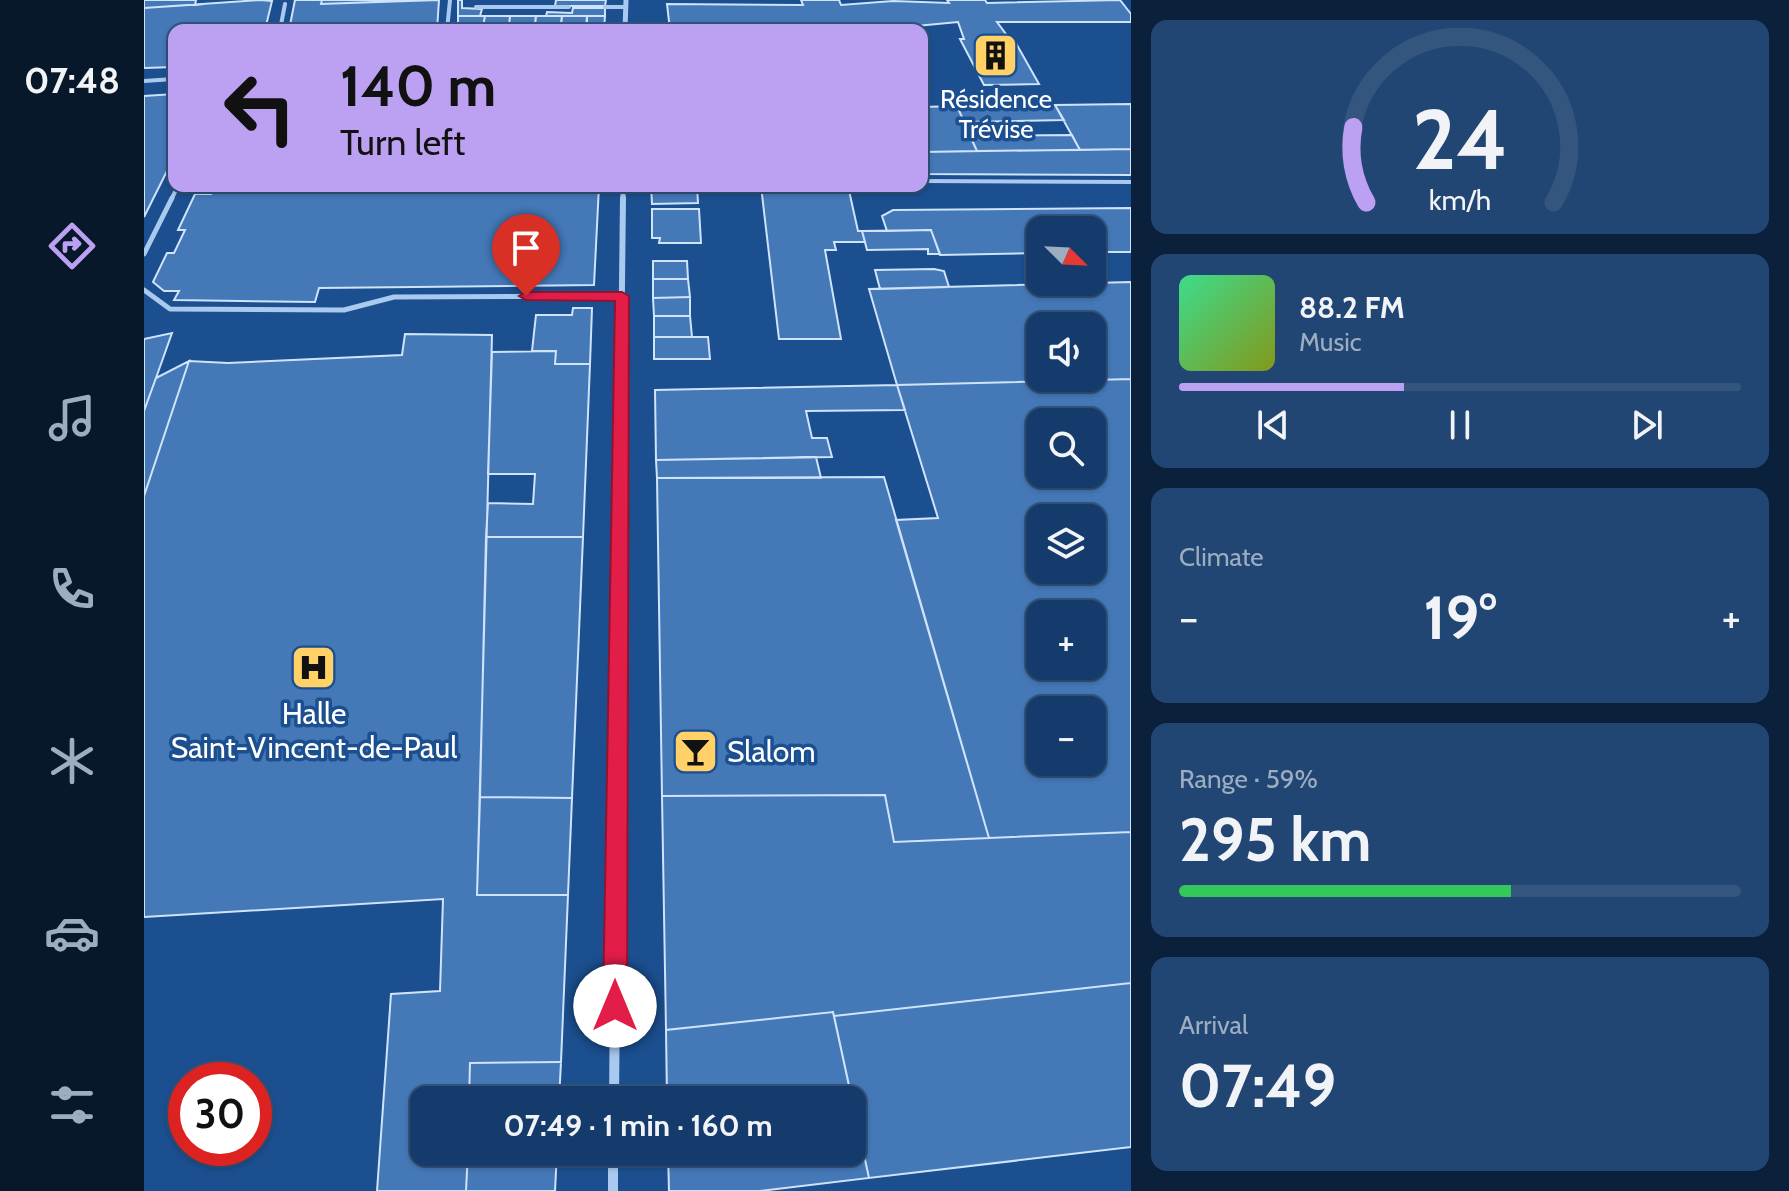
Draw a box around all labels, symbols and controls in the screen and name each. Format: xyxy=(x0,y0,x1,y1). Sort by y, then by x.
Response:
building icon: Résidence Trévise xyxy=(972,32,1020,80)
text: 140 m xyxy=(340,52,496,120)
icon: left xyxy=(208,56,312,160)
text: 07:48 xyxy=(24,58,120,102)
place label: Résidence Trévise xyxy=(940,83,1052,145)
text: 24 xyxy=(1412,89,1508,190)
text: Turn left xyxy=(340,120,465,164)
text: km/h xyxy=(1429,182,1491,217)
pin xyxy=(492,214,560,296)
north arrow xyxy=(1026,216,1106,296)
map controls xyxy=(1026,216,1106,776)
icon: directions xyxy=(44,218,100,274)
icon: arrive xyxy=(504,226,548,270)
text: 88.2 FM xyxy=(1299,289,1405,326)
button: sound xyxy=(1026,312,1106,392)
text: Music xyxy=(1299,326,1362,358)
icon: music xyxy=(44,390,100,446)
icon: previous xyxy=(1251,403,1295,447)
icon: pause xyxy=(1438,403,1482,447)
icon: next xyxy=(1625,403,1669,447)
button: search xyxy=(1026,408,1106,488)
button: layers xyxy=(1026,504,1106,584)
text: Climate xyxy=(1179,541,1264,573)
icon: phone xyxy=(44,561,100,617)
text: 19° xyxy=(1423,581,1497,654)
text: − xyxy=(1179,591,1198,644)
text: + xyxy=(1722,591,1741,644)
button: + xyxy=(1026,600,1106,680)
hospital icon: Halle Saint-Vincent-de-Paul xyxy=(290,643,338,691)
place label: Halle Saint-Vincent-de-Paul xyxy=(171,695,457,766)
button: − xyxy=(1026,696,1106,776)
bar icon: Slalom xyxy=(672,727,720,775)
icon: climate xyxy=(44,733,100,789)
place label: Slalom xyxy=(727,733,816,770)
text: Range · 59% xyxy=(1179,763,1318,795)
text: 295 km xyxy=(1179,803,1371,876)
icon: car xyxy=(44,905,100,961)
position arrow xyxy=(573,964,657,1048)
text: Arrival xyxy=(1179,1009,1248,1041)
text: 07:49 xyxy=(1179,1049,1336,1122)
speed limit sign: 30 xyxy=(168,1062,272,1166)
icon: filters xyxy=(44,1077,100,1133)
text: 07:49 · 1 min · 160 m xyxy=(503,1107,773,1144)

